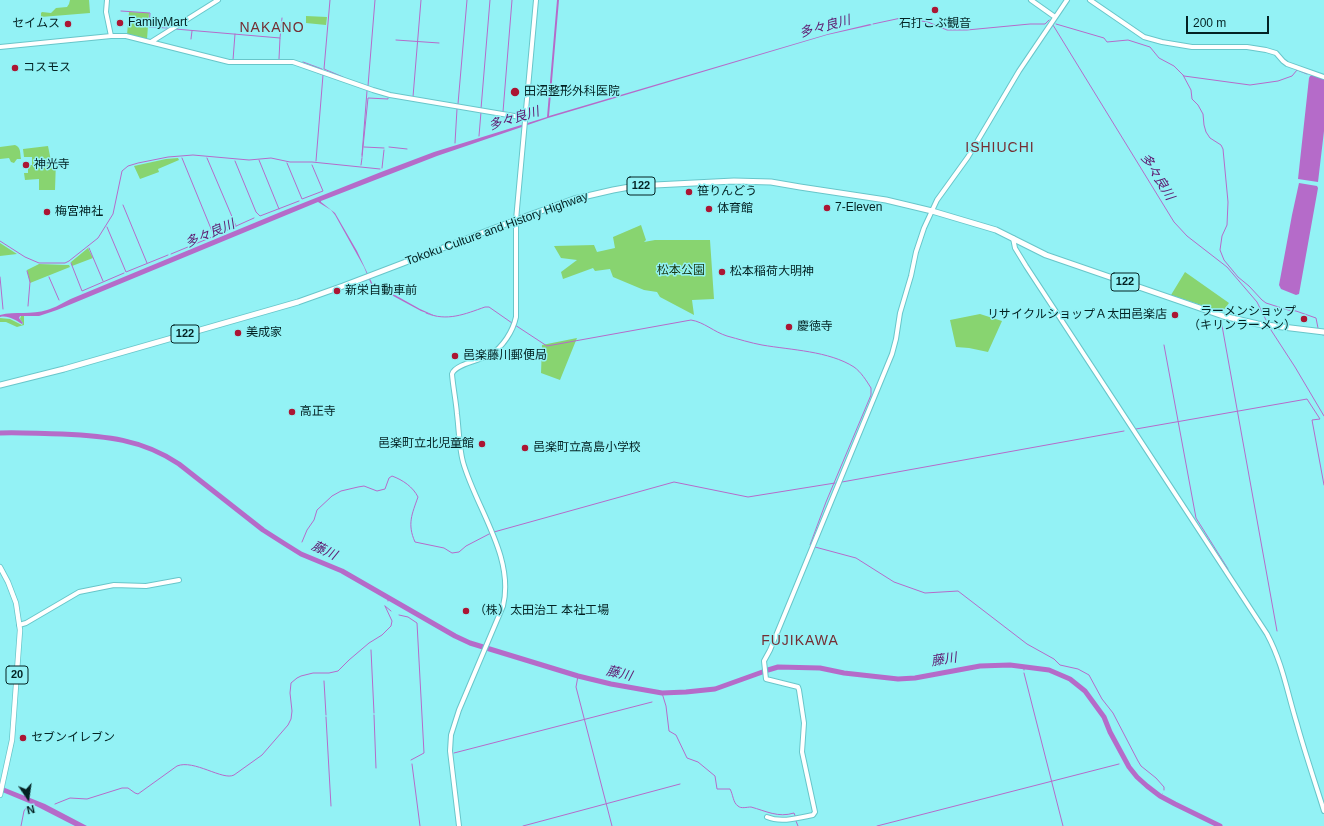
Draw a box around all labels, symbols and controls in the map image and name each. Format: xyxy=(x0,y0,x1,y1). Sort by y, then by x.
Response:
marker: 石打こぶ観音 xyxy=(930,5,940,15)
scale bar xyxy=(1188,8,1271,34)
water label: 多々良川 xyxy=(798,13,852,41)
place label: FamilyMart xyxy=(128,16,187,30)
text: 200 m xyxy=(1193,16,1226,30)
place label: セイムス xyxy=(12,17,60,31)
place label: 石打こぶ観音 xyxy=(899,17,971,31)
marker: FamilyMart xyxy=(115,18,125,28)
marker: セイムス xyxy=(63,19,73,29)
district label: NAKANO xyxy=(239,20,305,36)
place label: コスモス xyxy=(23,61,71,75)
marker: コスモス xyxy=(10,63,20,73)
place label: 田沼整形外科医院 xyxy=(524,85,620,99)
marker: 田沼整形外科医院 xyxy=(509,86,521,98)
water label: 多々良川 xyxy=(487,104,541,134)
district label: ISHIUCHI xyxy=(965,140,1035,156)
water label: 多々良川 xyxy=(1137,151,1177,203)
place label: 神光寺 xyxy=(34,158,70,172)
marker: 神光寺 xyxy=(21,160,31,170)
road number: 122 xyxy=(627,177,655,195)
place label: 笹りんどう xyxy=(697,185,757,199)
marker: 笹りんどう xyxy=(684,187,694,197)
street label: Tokoku Culture and History Highway xyxy=(404,189,590,269)
place label: 7-Eleven xyxy=(835,201,882,215)
place label: 体育館 xyxy=(717,202,753,216)
marker: 7-Eleven xyxy=(822,203,832,213)
marker: 体育館 xyxy=(704,204,714,214)
place label: 梅宮神社 xyxy=(55,205,103,219)
marker: 梅宮神社 xyxy=(42,207,52,217)
water label: 多々良川 xyxy=(183,217,237,251)
park label: 松本公園 xyxy=(657,264,705,278)
place label: 松本稲荷大明神 xyxy=(730,265,814,279)
marker: 松本稲荷大明神 xyxy=(717,267,727,277)
road number: 122 xyxy=(1111,273,1139,291)
place label: 新栄自動車前 xyxy=(345,284,417,298)
marker: 新栄自動車前 xyxy=(332,286,342,296)
place label: ラーメンショップ （キリンラーメン） xyxy=(1188,305,1296,333)
place label: リサイクルショップＡ太田邑楽店 xyxy=(987,308,1167,322)
marker: リサイクルショップＡ太田邑楽店 xyxy=(1170,310,1180,320)
marker: ラーメンショップ （キリンラーメン） xyxy=(1299,314,1309,324)
place label: 慶徳寺 xyxy=(797,320,833,334)
marker: 慶徳寺 xyxy=(784,322,794,332)
road number: 122 xyxy=(171,325,199,343)
place label: 美成家 xyxy=(246,326,282,340)
marker: 美成家 xyxy=(233,328,243,338)
place label: 邑楽藤川郵便局 xyxy=(463,349,547,363)
marker: 邑楽藤川郵便局 xyxy=(450,351,460,361)
place label: 高正寺 xyxy=(300,405,336,419)
marker: 高正寺 xyxy=(287,407,297,417)
place label: 邑楽町立北児童館 xyxy=(378,437,474,451)
marker: 邑楽町立北児童館 xyxy=(477,439,487,449)
place label: 邑楽町立高島小学校 xyxy=(533,441,641,455)
marker: 邑楽町立高島小学校 xyxy=(520,443,530,453)
water label: 藤川 xyxy=(309,538,339,564)
place label: （株）太田治工 本社工場 xyxy=(474,604,609,618)
marker: （株）太田治工 本社工場 xyxy=(461,606,471,616)
district label: FUJIKAWA xyxy=(761,633,839,649)
water label: 藤川 xyxy=(930,650,958,670)
water label: 藤川 xyxy=(605,663,633,685)
road number: 20 xyxy=(6,666,28,684)
place label: セブンイレブン xyxy=(31,731,115,745)
marker: セブンイレブン xyxy=(18,733,28,743)
north arrow xyxy=(8,778,48,818)
text: N xyxy=(25,803,36,816)

